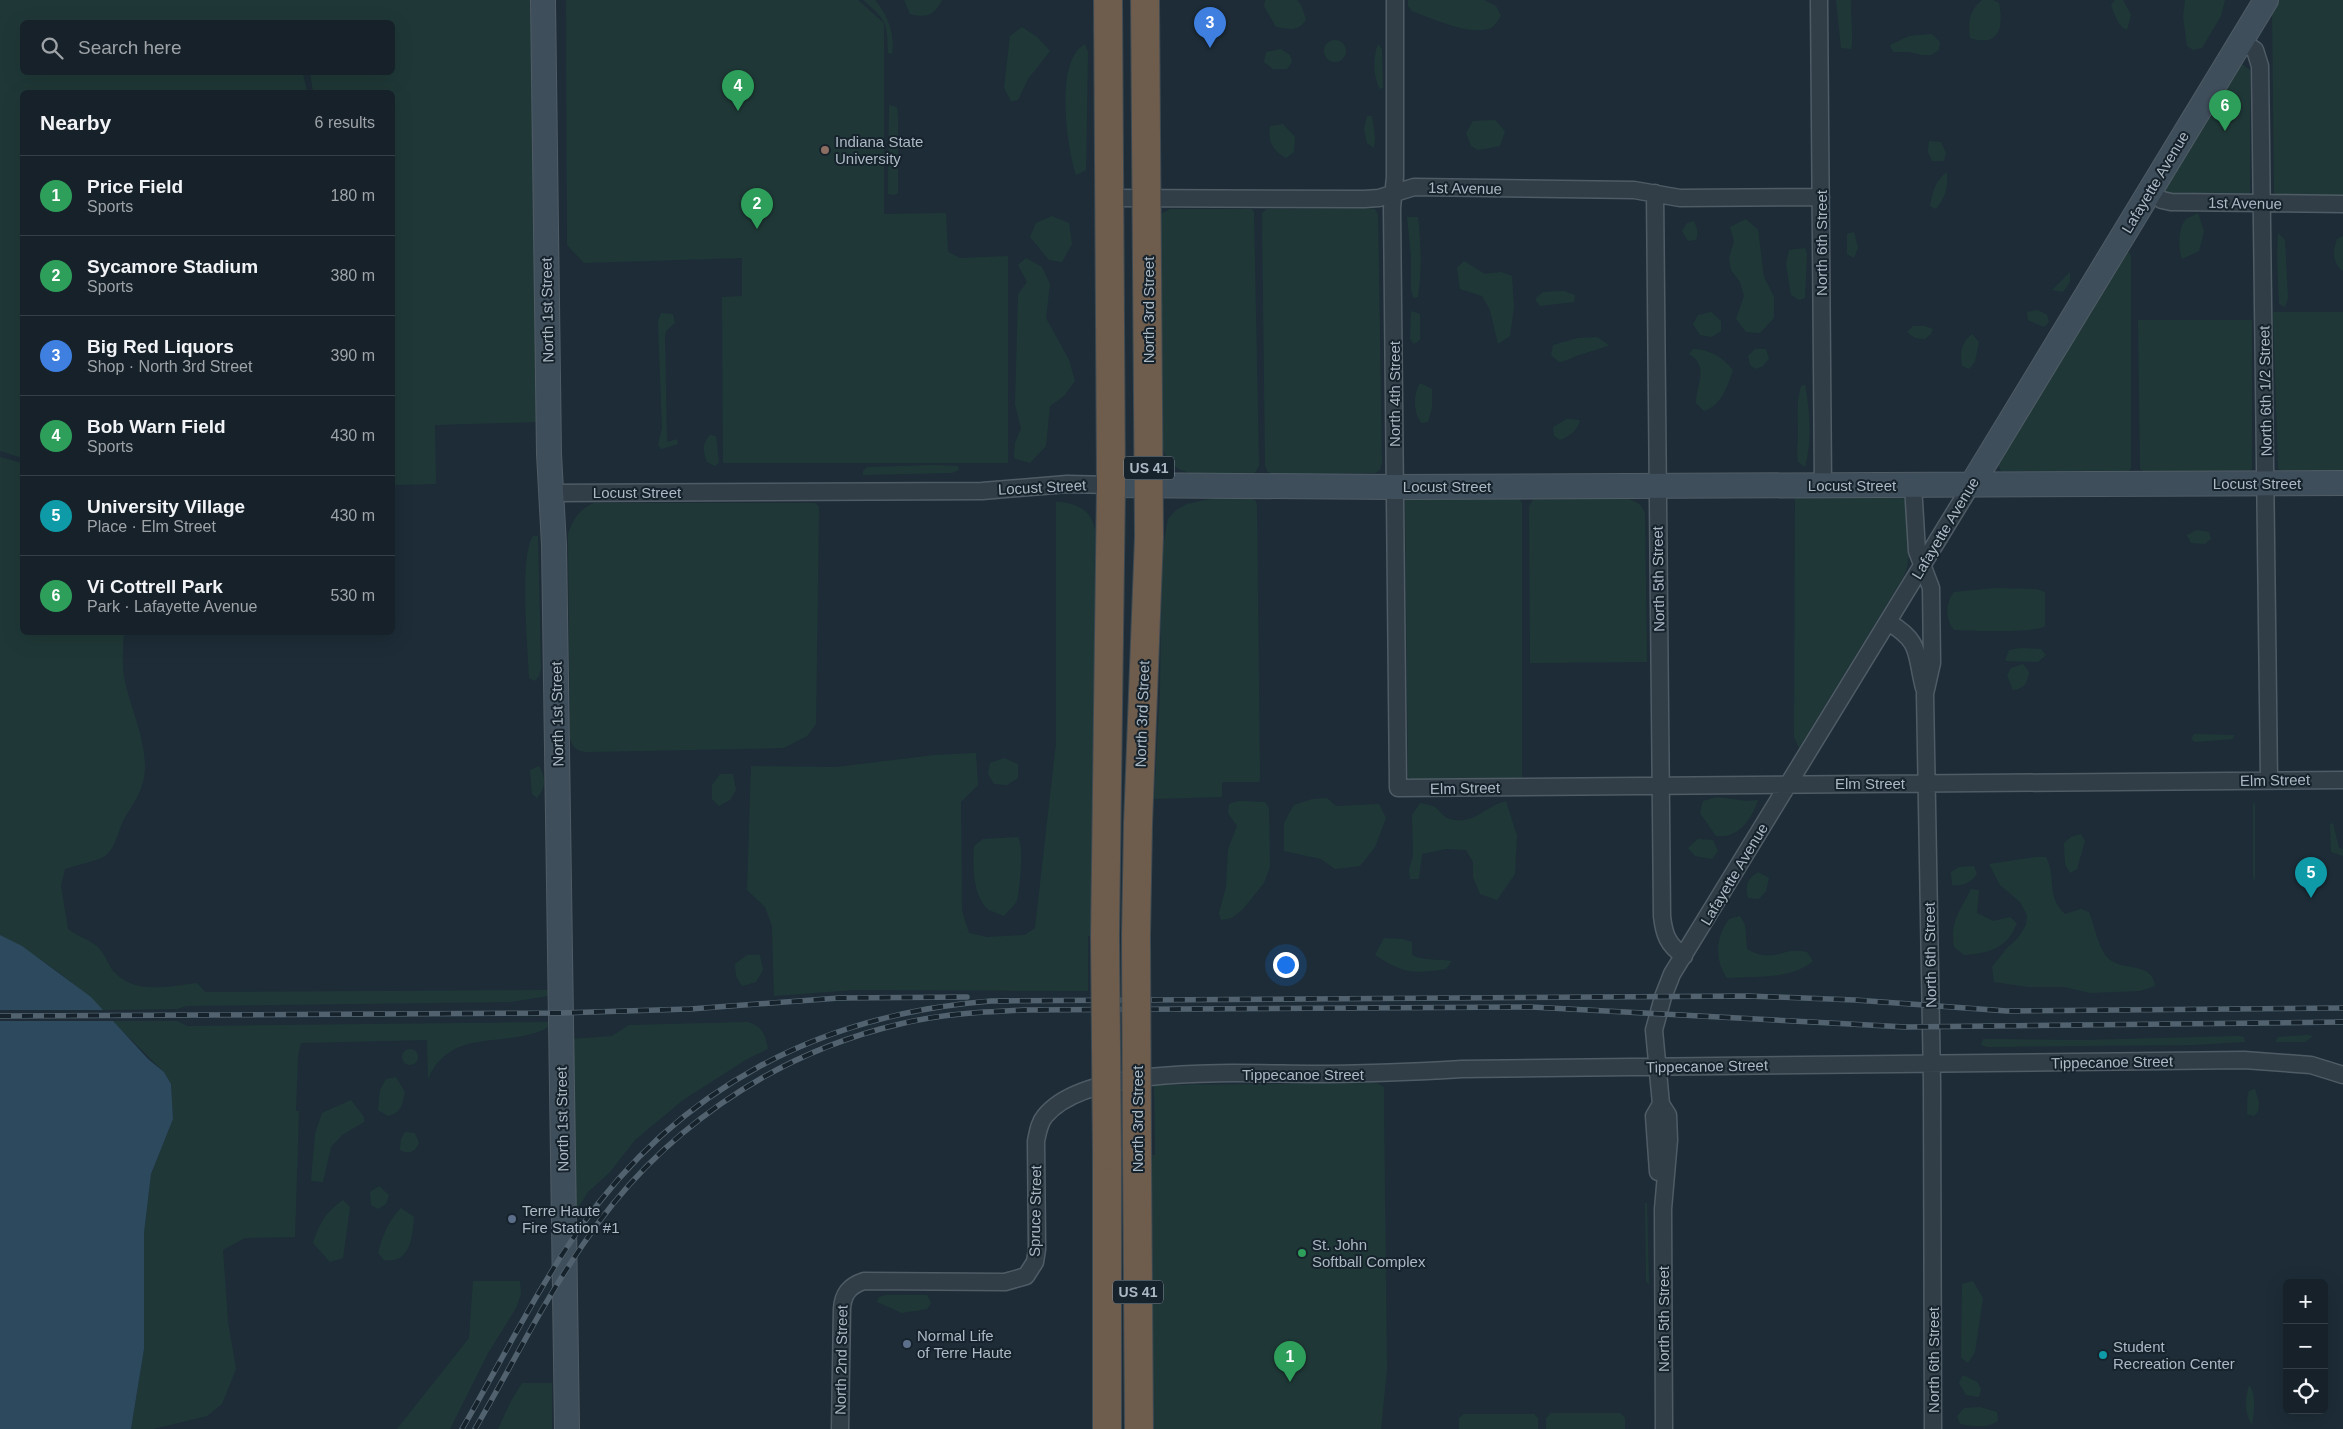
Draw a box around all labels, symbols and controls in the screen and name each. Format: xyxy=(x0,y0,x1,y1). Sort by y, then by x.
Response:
pin: 3 xyxy=(1194,7,1226,48)
search box xyxy=(20,20,395,75)
icon: search xyxy=(38,34,66,62)
text: Search here xyxy=(78,37,182,58)
pin: 4 xyxy=(722,70,754,111)
pin: 6 xyxy=(2209,90,2241,131)
text: Nearby xyxy=(40,111,111,134)
text: 6 results xyxy=(315,114,375,131)
street label: Lafayette Avenue xyxy=(2118,128,2192,236)
place label: Indiana State University xyxy=(835,133,923,167)
marker: Indiana State University xyxy=(819,144,831,156)
text: Price Field xyxy=(87,176,183,197)
street label: 1st Avenue xyxy=(1428,179,1502,197)
text: 1 xyxy=(52,187,60,204)
text: 180 m xyxy=(331,187,375,204)
pin: 2 xyxy=(741,188,773,229)
street label: North 6th Street xyxy=(1813,189,1830,296)
street label: 1st Avenue xyxy=(2208,194,2282,212)
text: Sports xyxy=(87,198,133,215)
text: Sycamore Stadium xyxy=(87,256,258,277)
street label: North 3rd Street xyxy=(1140,256,1157,363)
street label: North 1st Street xyxy=(538,257,556,363)
text: 2 xyxy=(52,267,60,284)
text: 380 m xyxy=(331,267,375,284)
text: Sports xyxy=(87,278,133,295)
street label: North 6th 1/2 Street xyxy=(2255,325,2275,457)
text: Big Red Liquors xyxy=(87,336,234,357)
street label: North 4th Street xyxy=(1386,340,1403,447)
text: 3 xyxy=(52,347,60,364)
text: 390 m xyxy=(331,347,375,364)
text: Shop · North 3rd Street xyxy=(87,358,252,375)
text: Bob Warn Field xyxy=(87,416,226,437)
text: 4 xyxy=(52,427,60,444)
text: 430 m xyxy=(331,427,375,444)
text: Sports xyxy=(87,438,133,455)
road number: US 41 xyxy=(1124,456,1174,479)
street label: Lafayette Avenue xyxy=(1908,474,1982,582)
street label: Locust Street xyxy=(2213,475,2302,492)
street label: Locust Street xyxy=(997,476,1087,498)
street label: Locust Street xyxy=(1808,477,1897,494)
street label: Locust Street xyxy=(1403,478,1492,495)
street label: Locust Street xyxy=(593,484,682,501)
text: University Village xyxy=(87,496,245,517)
text: 5 xyxy=(52,507,60,524)
text: 430 m xyxy=(331,507,375,524)
text: Place · Elm Street xyxy=(87,518,216,535)
street label: North 5th Street xyxy=(1649,525,1667,632)
text: Vi Cottrell Park xyxy=(87,576,223,597)
text: 6 xyxy=(52,587,60,604)
text: 530 m xyxy=(331,587,375,604)
text: Park · Lafayette Avenue xyxy=(87,598,257,615)
street label: North 3rd Street xyxy=(1132,660,1152,768)
street label: North 1st Street xyxy=(548,661,566,767)
street label: Elm Street xyxy=(2240,771,2311,789)
street label: Elm Street xyxy=(1835,775,1906,792)
street label: Elm Street xyxy=(1430,779,1501,797)
street label: Lafayette Avenue xyxy=(1697,820,1771,928)
pin: 5 xyxy=(2295,857,2327,898)
street label: North 6th Street xyxy=(1921,901,1939,1008)
your location xyxy=(1273,952,1299,978)
street label: Tippecanoe Street xyxy=(2051,1052,2174,1072)
street label: Tippecanoe Street xyxy=(1646,1056,1769,1076)
street label: North 3rd Street xyxy=(1129,1065,1146,1172)
street label: North 1st Street xyxy=(553,1066,571,1172)
street label: Tippecanoe Street xyxy=(1242,1066,1365,1083)
street label: Spruce Street xyxy=(1026,1164,1044,1257)
place label: Terre Haute Fire Station #1 xyxy=(522,1202,620,1236)
marker: Terre Haute Fire Station #1 xyxy=(506,1213,518,1225)
place label: St. John Softball Complex xyxy=(1312,1236,1426,1270)
marker: St. John Softball Complex xyxy=(1296,1247,1308,1259)
street label: North 5th Street xyxy=(1655,1265,1672,1372)
map controls xyxy=(2283,1279,2328,1414)
button: + xyxy=(2283,1279,2328,1324)
road number: US 41 xyxy=(1113,1280,1163,1304)
street label: North 2nd Street xyxy=(832,1304,850,1415)
street label: North 6th Street xyxy=(1925,1306,1942,1413)
button: − xyxy=(2283,1324,2328,1369)
place label: Normal Life of Terre Haute xyxy=(917,1327,1012,1361)
marker: Normal Life of Terre Haute xyxy=(901,1338,913,1350)
place label: Student Recreation Center xyxy=(2113,1338,2235,1372)
pin: 1 xyxy=(1274,1341,1306,1382)
marker: Student Recreation Center xyxy=(2097,1349,2109,1361)
button: locate xyxy=(2283,1369,2328,1414)

